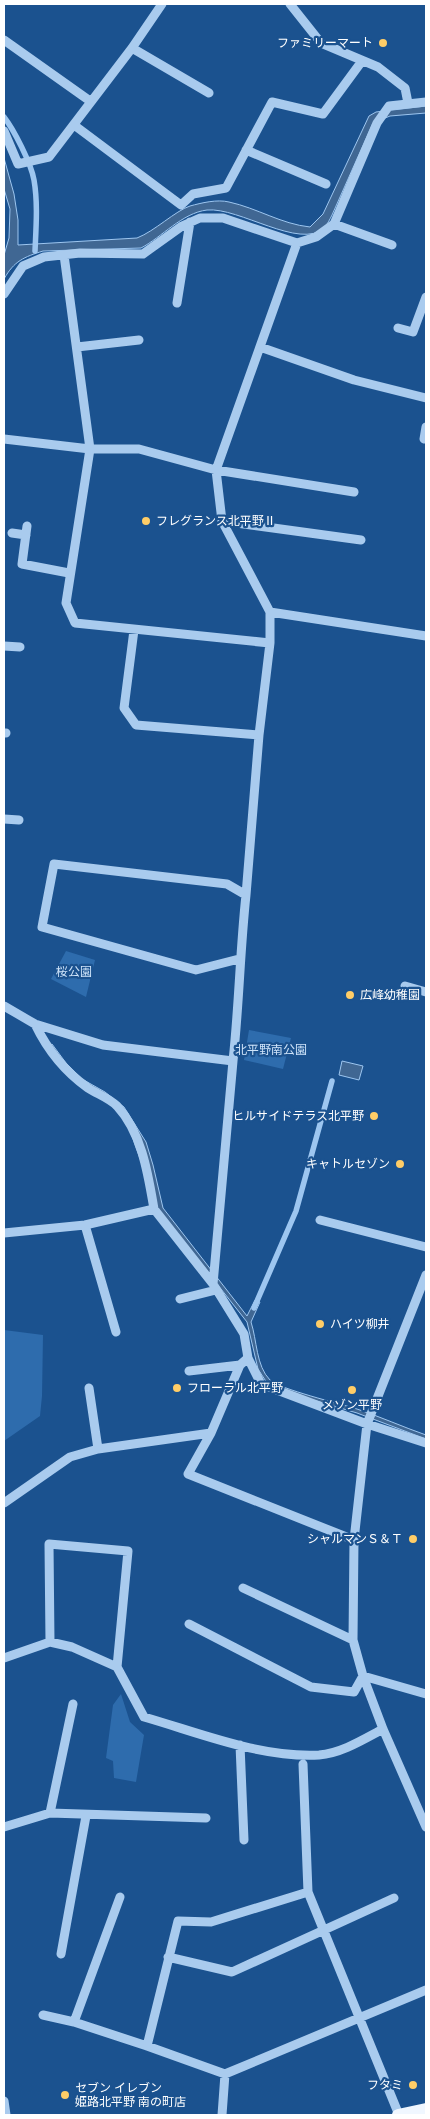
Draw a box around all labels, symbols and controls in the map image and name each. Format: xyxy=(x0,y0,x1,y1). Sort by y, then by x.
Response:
place label: ファミリーマート xyxy=(277,35,373,51)
marker: ファミリーマート xyxy=(377,37,389,49)
place label: フレグランス北平野Ⅱ xyxy=(156,513,276,529)
marker: フレグランス北平野Ⅱ xyxy=(140,515,152,527)
park label: 桜公園 xyxy=(56,964,92,980)
place label: 広峰幼稚園 xyxy=(360,987,420,1003)
marker: 広峰幼稚園 xyxy=(344,989,356,1001)
park label: 北平野南公園 xyxy=(235,1042,307,1058)
place label: ヒルサイドテラス北平野 xyxy=(232,1108,364,1124)
marker: ヒルサイドテラス北平野 xyxy=(368,1110,380,1122)
place label: キャトルセゾン xyxy=(306,1156,390,1172)
marker: キャトルセゾン xyxy=(394,1158,406,1170)
place label: ハイツ柳井 xyxy=(330,1316,390,1332)
marker: ハイツ柳井 xyxy=(314,1318,326,1330)
place label: フローラル北平野 xyxy=(187,1380,283,1396)
marker: フローラル北平野 xyxy=(171,1382,183,1394)
marker: メゾン平野 xyxy=(346,1384,358,1396)
place label: メゾン平野 xyxy=(322,1397,382,1413)
place label: シャルマンＳ＆Ｔ xyxy=(307,1531,403,1547)
marker: シャルマンＳ＆Ｔ xyxy=(407,1533,419,1545)
place label: フタミ xyxy=(367,2077,403,2093)
marker: フタミ xyxy=(407,2079,419,2091)
place label: セブン イレブン 姫路北平野 南の町店 xyxy=(75,2080,186,2110)
marker: セブン イレブン 姫路北平野 南の町店 xyxy=(59,2089,71,2101)

